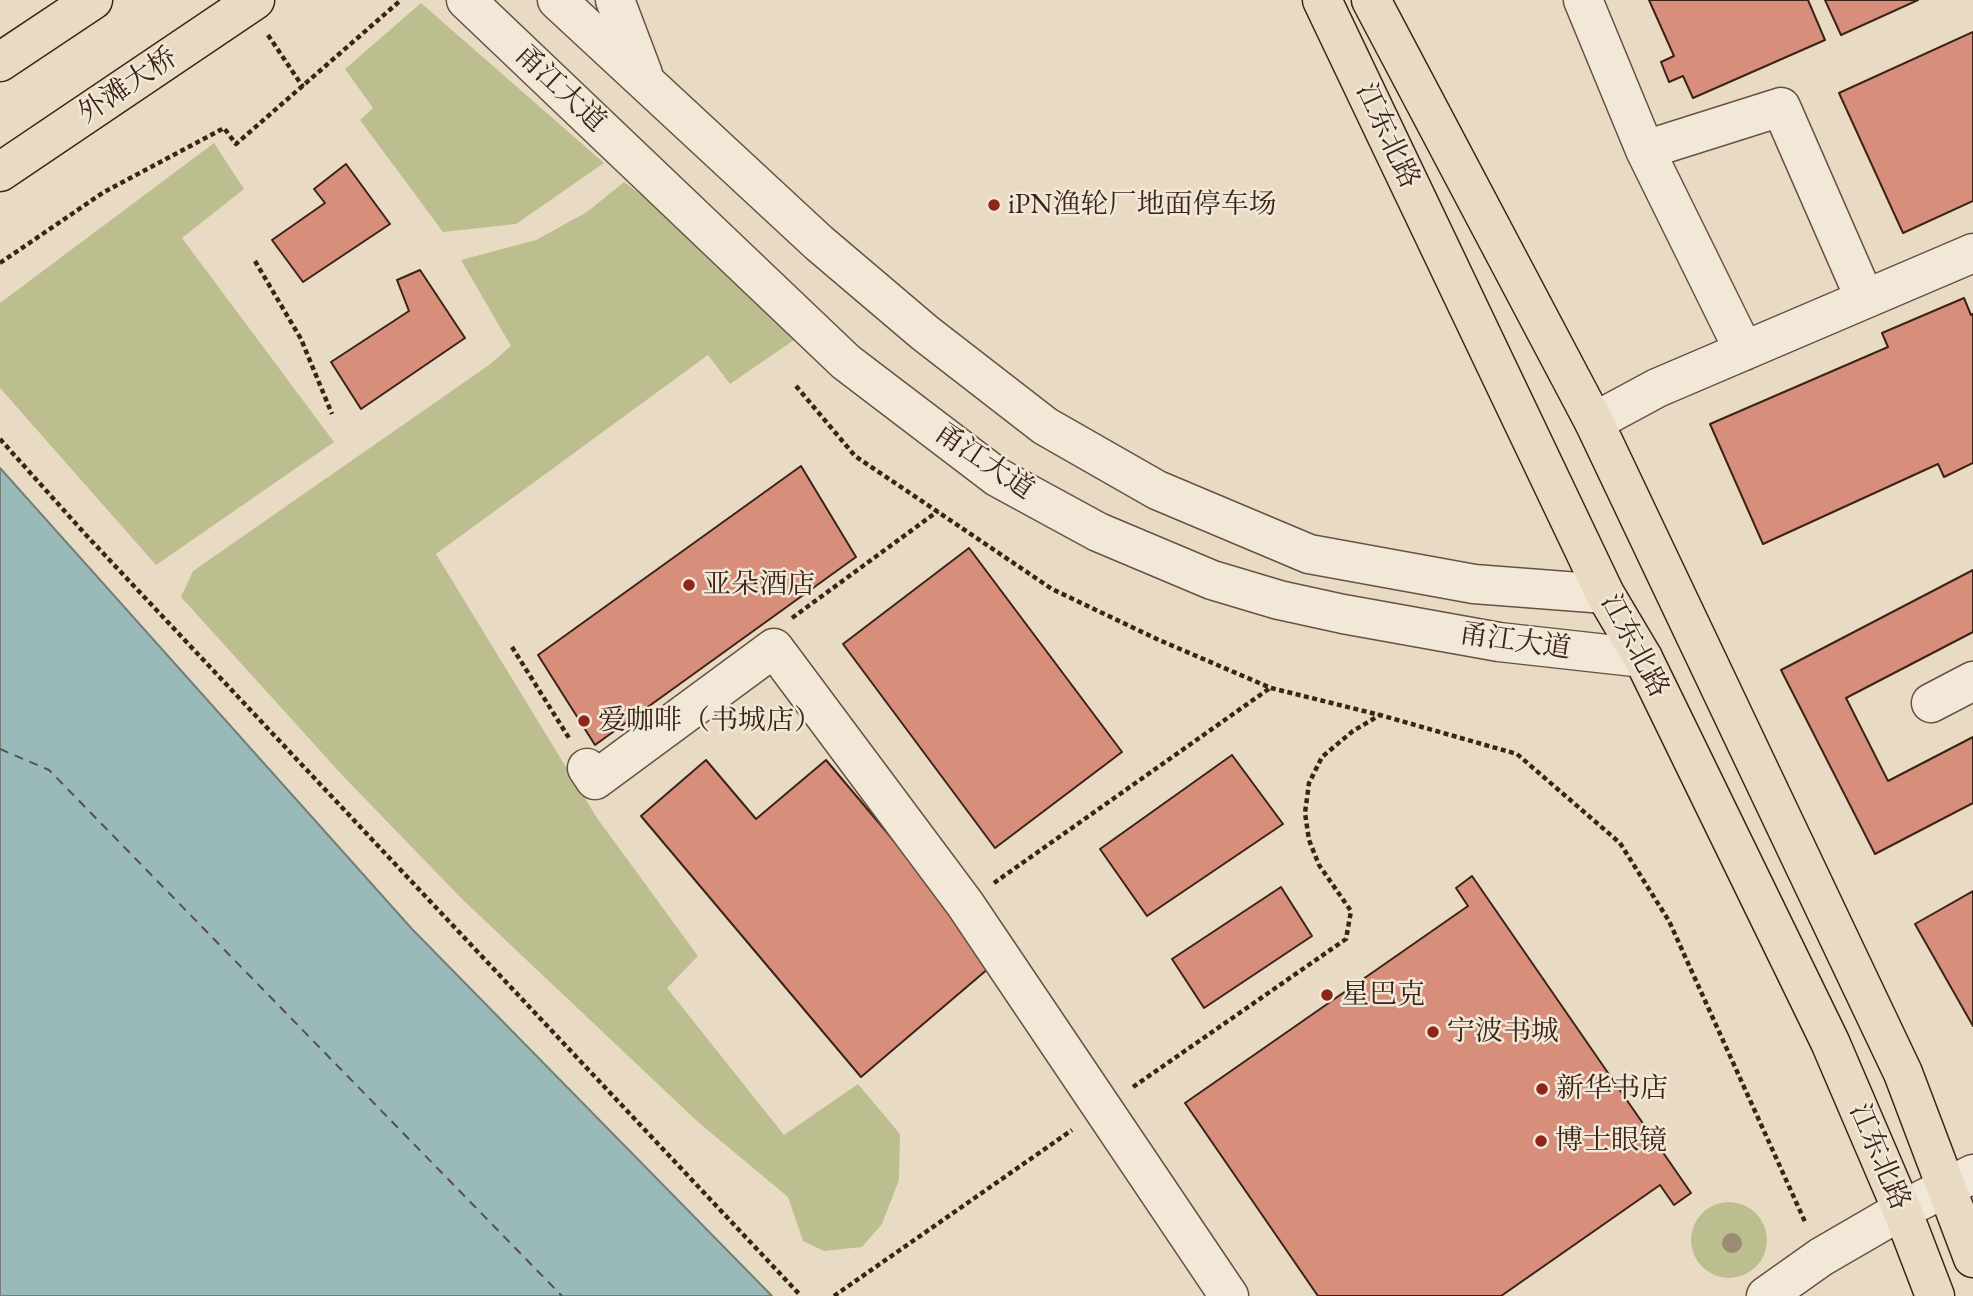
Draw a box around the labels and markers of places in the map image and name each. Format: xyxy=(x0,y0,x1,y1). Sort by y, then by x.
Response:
place label: iPN渔轮厂地面停车场 xyxy=(1008,188,1276,222)
marker: iPN渔轮厂地面停车场 xyxy=(986,197,1002,213)
place label: 亚朵酒店 xyxy=(703,568,815,602)
marker: 亚朵酒店 xyxy=(681,577,697,593)
place label: 爱咖啡（书城店） xyxy=(598,704,822,738)
marker: 爱咖啡（书城店） xyxy=(576,713,592,729)
place label: 星巴克 xyxy=(1341,978,1425,1012)
marker: 星巴克 xyxy=(1319,987,1335,1003)
place label: 宁波书城 xyxy=(1447,1015,1559,1049)
marker: 宁波书城 xyxy=(1425,1024,1441,1040)
place label: 新华书店 xyxy=(1556,1072,1668,1106)
marker: 新华书店 xyxy=(1534,1081,1550,1097)
place label: 博士眼镜 xyxy=(1555,1124,1667,1158)
marker: 博士眼镜 xyxy=(1533,1133,1549,1149)

